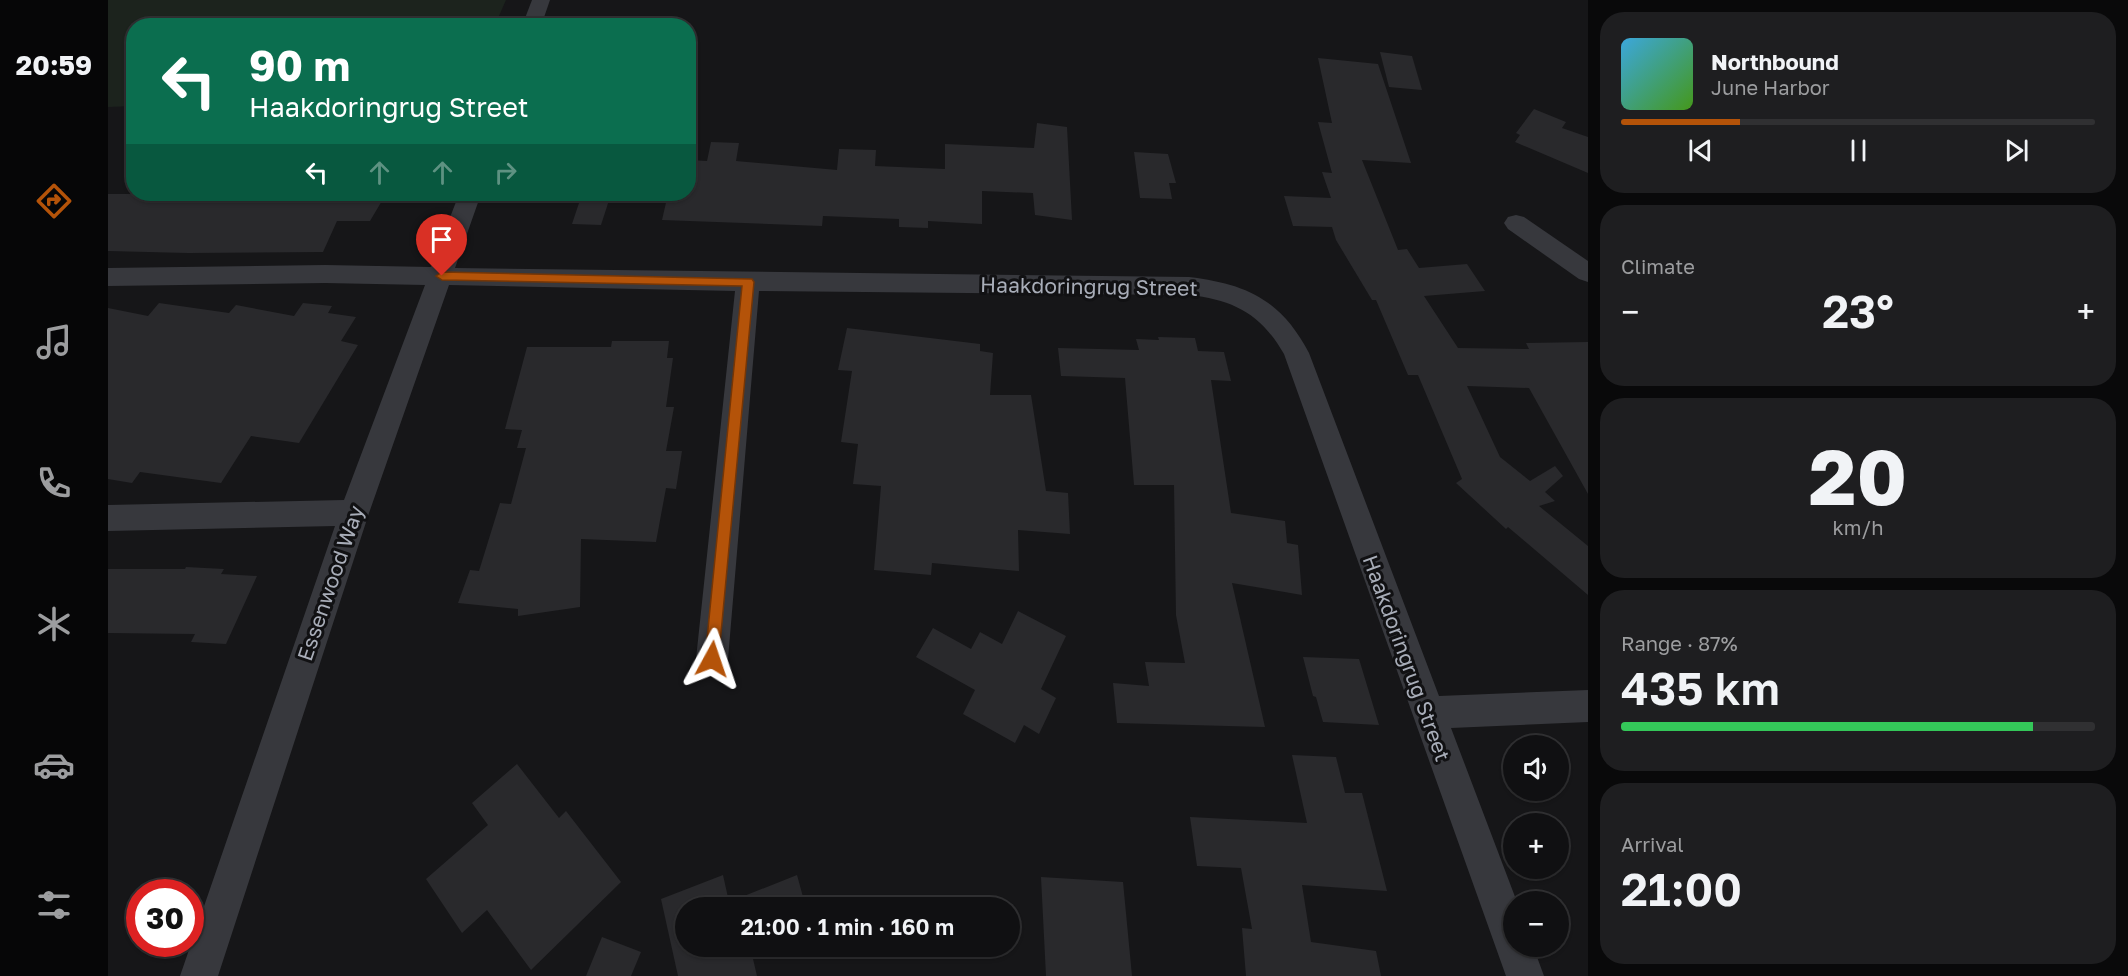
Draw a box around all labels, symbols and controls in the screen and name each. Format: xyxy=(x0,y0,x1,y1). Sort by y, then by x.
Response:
text: 90 m xyxy=(249,40,350,90)
icon: left xyxy=(150,42,228,120)
text: Northbound xyxy=(1711,48,1839,75)
text: 20:59 xyxy=(16,49,92,81)
text: June Harbor xyxy=(1711,75,1830,99)
text: Haakdoringrug Street xyxy=(249,91,529,123)
icon: previous xyxy=(1684,134,1717,167)
icon: pause xyxy=(1842,134,1875,167)
icon: next xyxy=(2000,134,2033,167)
icon: left xyxy=(300,156,333,189)
icon: ahead xyxy=(363,156,396,189)
icon: ahead xyxy=(426,156,459,189)
icon: right xyxy=(489,156,522,189)
icon: directions xyxy=(33,180,75,222)
pin xyxy=(416,214,467,276)
icon: arrive xyxy=(425,223,458,256)
text: Climate xyxy=(1621,254,1695,278)
street label: Haakdoringrug Street xyxy=(980,271,1198,301)
text: 23° xyxy=(1822,284,1894,338)
text: − xyxy=(1621,292,1639,331)
text: + xyxy=(2077,292,2095,331)
icon: music xyxy=(33,321,75,363)
text: 20 xyxy=(1809,429,1907,522)
icon: phone xyxy=(33,462,75,504)
street label: Essenwood Way xyxy=(291,502,369,664)
text: km/h xyxy=(1833,515,1883,539)
street label: Haakdoringrug Street xyxy=(1358,551,1456,765)
icon: climate xyxy=(33,603,75,645)
position arrow xyxy=(680,627,744,691)
text: Range · 87% xyxy=(1621,631,1738,655)
text: 435 km xyxy=(1621,661,1780,715)
map controls xyxy=(1503,735,1569,957)
button: sound xyxy=(1503,735,1569,801)
icon: car xyxy=(33,744,75,786)
button: + xyxy=(1503,813,1569,879)
text: Arrival xyxy=(1621,832,1684,856)
text: 21:00 xyxy=(1621,862,1742,916)
speed limit sign: 30 xyxy=(126,879,204,957)
icon: filters xyxy=(33,884,75,926)
button: − xyxy=(1503,891,1569,957)
text: 21:00 · 1 min · 160 m xyxy=(741,913,954,940)

